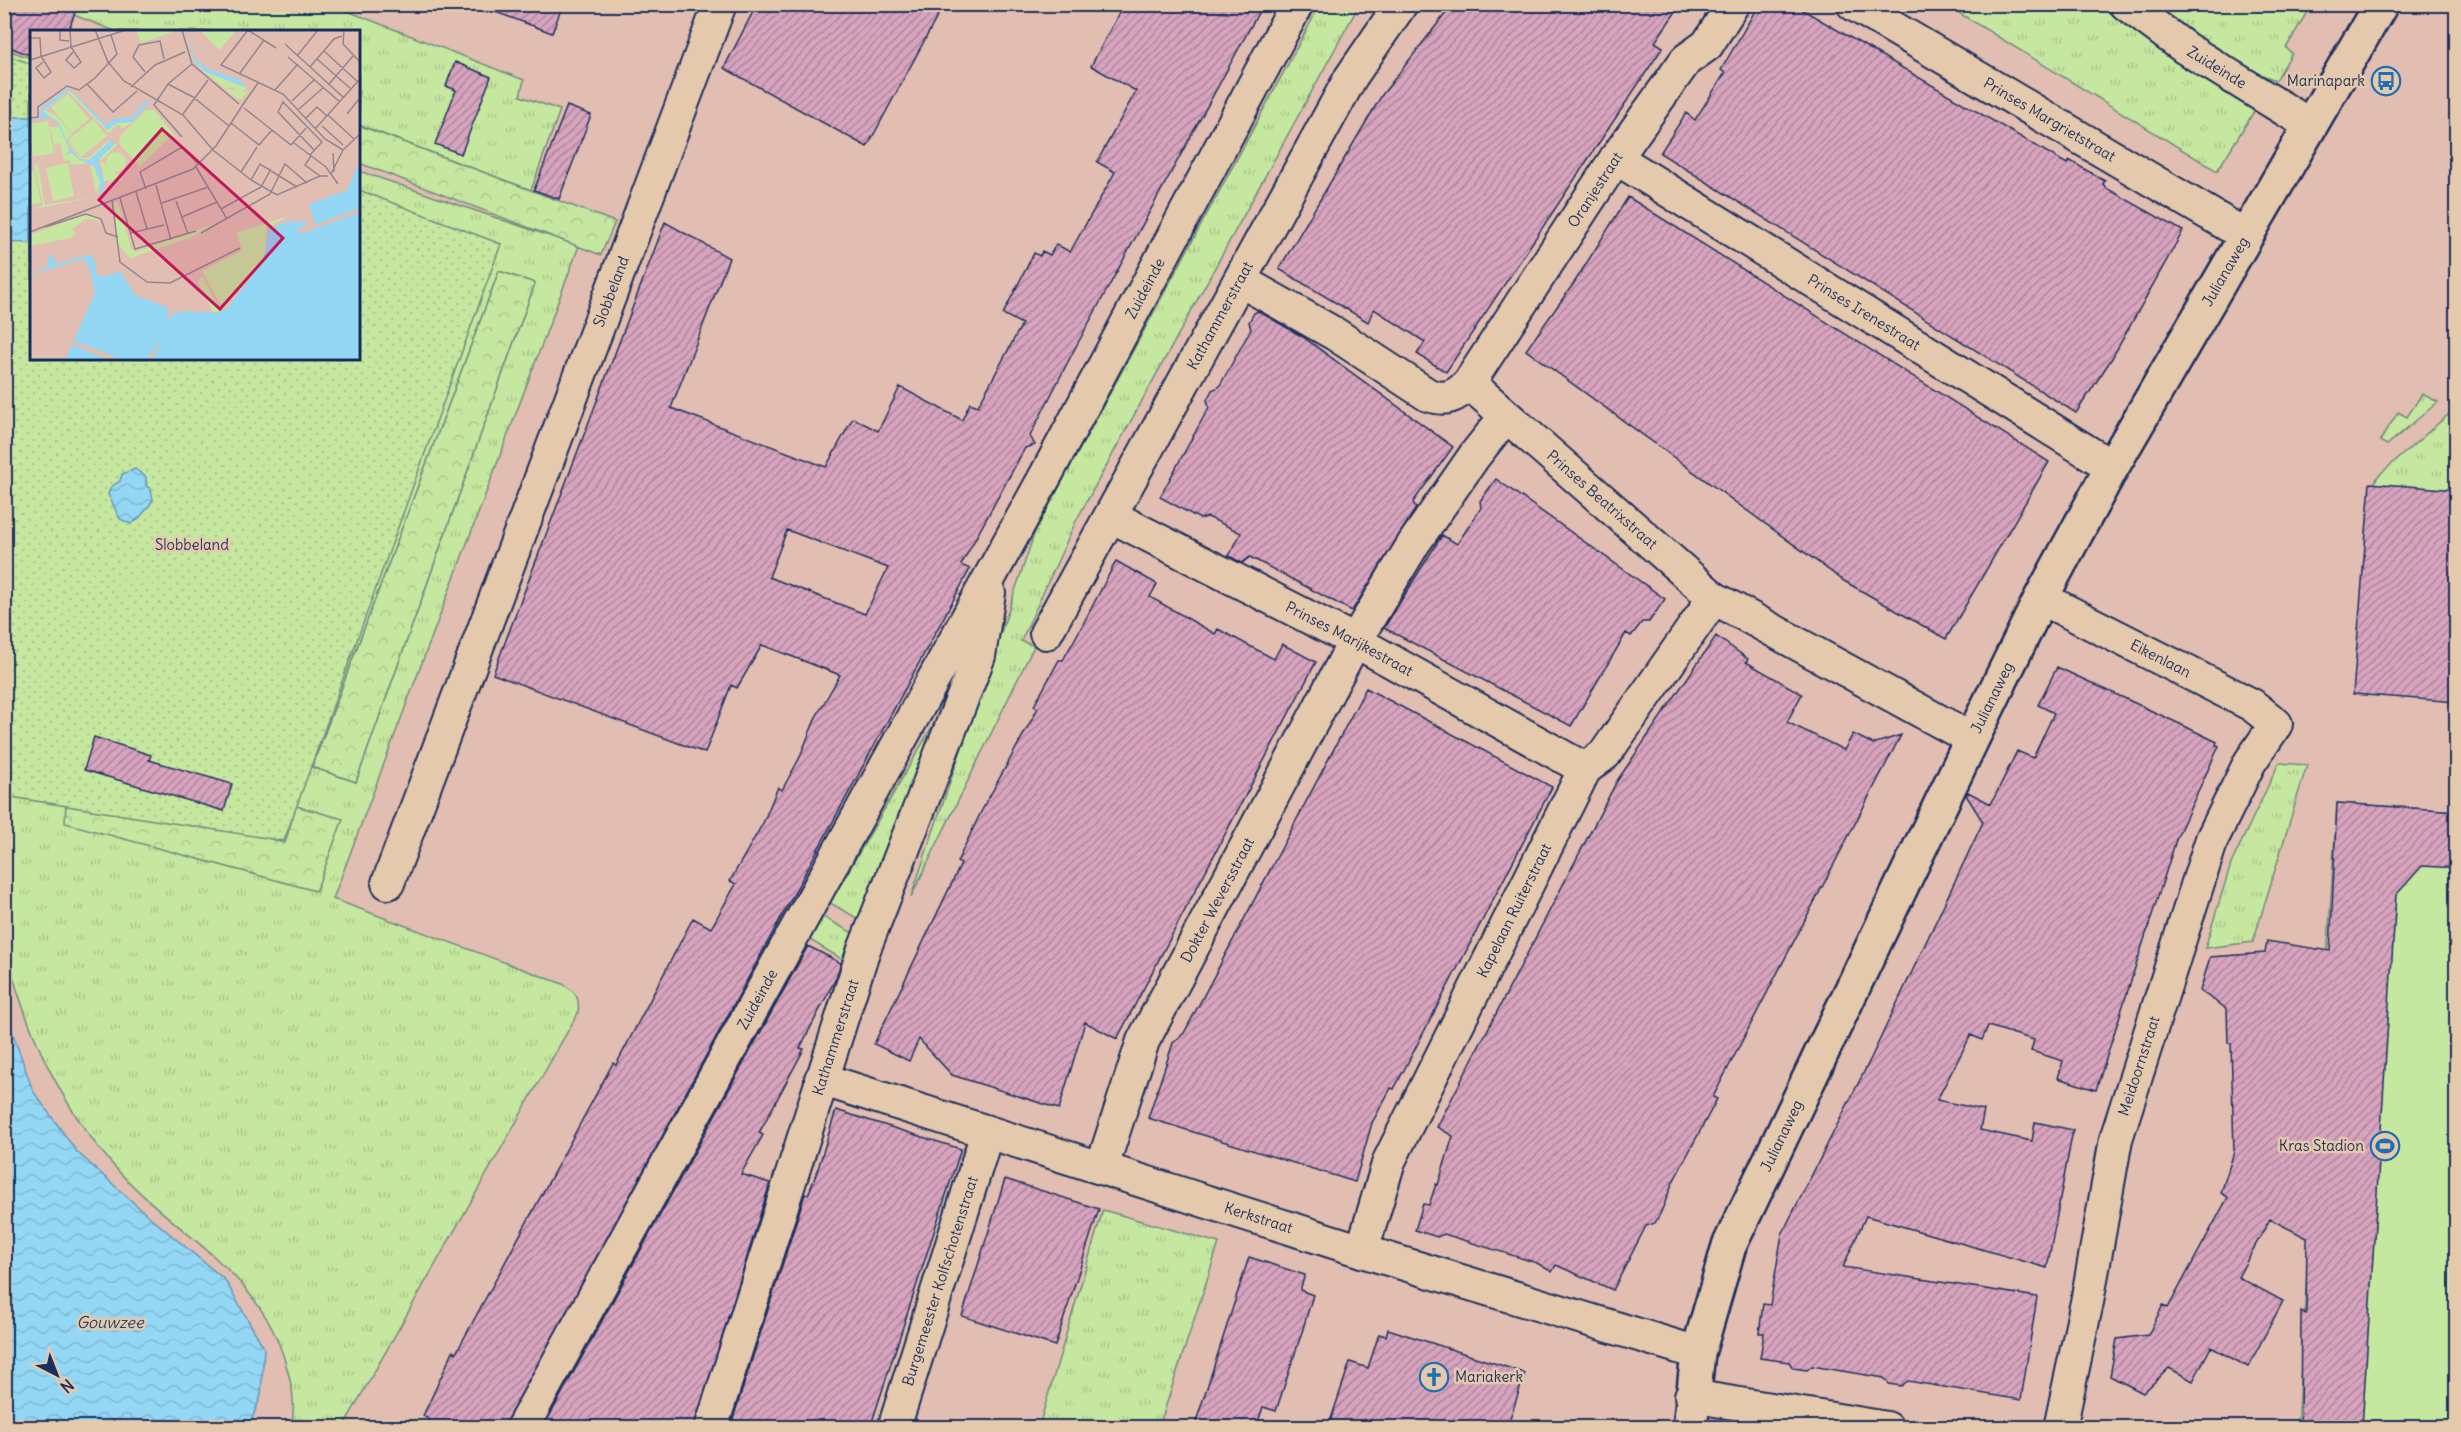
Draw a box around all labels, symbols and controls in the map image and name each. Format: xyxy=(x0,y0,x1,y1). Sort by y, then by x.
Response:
inset map xyxy=(30,30,360,360)
street label: Zuideinde xyxy=(2184,42,2250,93)
bus stop icon: Marinapark xyxy=(2370,65,2402,97)
place label: Marinapark xyxy=(2287,71,2365,90)
street label: Prinses Margrietstraat xyxy=(1980,73,2119,166)
street label: Oranjestraat xyxy=(1563,148,1626,231)
street label: Julianaweg xyxy=(2197,233,2253,310)
street label: Slobbeland xyxy=(589,253,633,330)
street label: Zuideinde xyxy=(1121,255,1169,322)
street label: Kathammerstraat xyxy=(1182,258,1257,373)
street label: Prinses Irenestraat xyxy=(1804,270,1924,354)
street label: Prinses Beatrixstraat xyxy=(1543,446,1662,553)
park label: Slobbeland xyxy=(155,535,229,554)
street label: Prinses Marijkestraat xyxy=(1282,597,1416,680)
street label: Eikenlaan xyxy=(2127,635,2195,682)
street label: Julianaweg xyxy=(1966,659,2017,736)
street label: Dokter Weversstraat xyxy=(1176,834,1258,966)
street label: Kapelaan Ruiterstraat xyxy=(1472,840,1555,981)
street label: Zuideinde xyxy=(733,966,781,1033)
street label: Kathammerstraat xyxy=(808,977,863,1098)
street label: Meidoornstraat xyxy=(2113,1013,2164,1118)
street label: Julianaweg xyxy=(1756,1097,1807,1175)
sports icon: Kras Stadion xyxy=(2369,1130,2401,1162)
place label: Kras Stadion xyxy=(2279,1136,2364,1155)
street label: Burgemeester Kolfschotenstraat xyxy=(898,1174,982,1388)
street label: Kerkstraat xyxy=(1222,1198,1295,1237)
water label: Gouwzee xyxy=(76,1312,145,1332)
north arrow xyxy=(27,1345,87,1405)
church icon: Mariakerk xyxy=(1418,1361,1450,1393)
place label: Mariakerk xyxy=(1455,1367,1523,1386)
text: N xyxy=(56,1375,78,1397)

